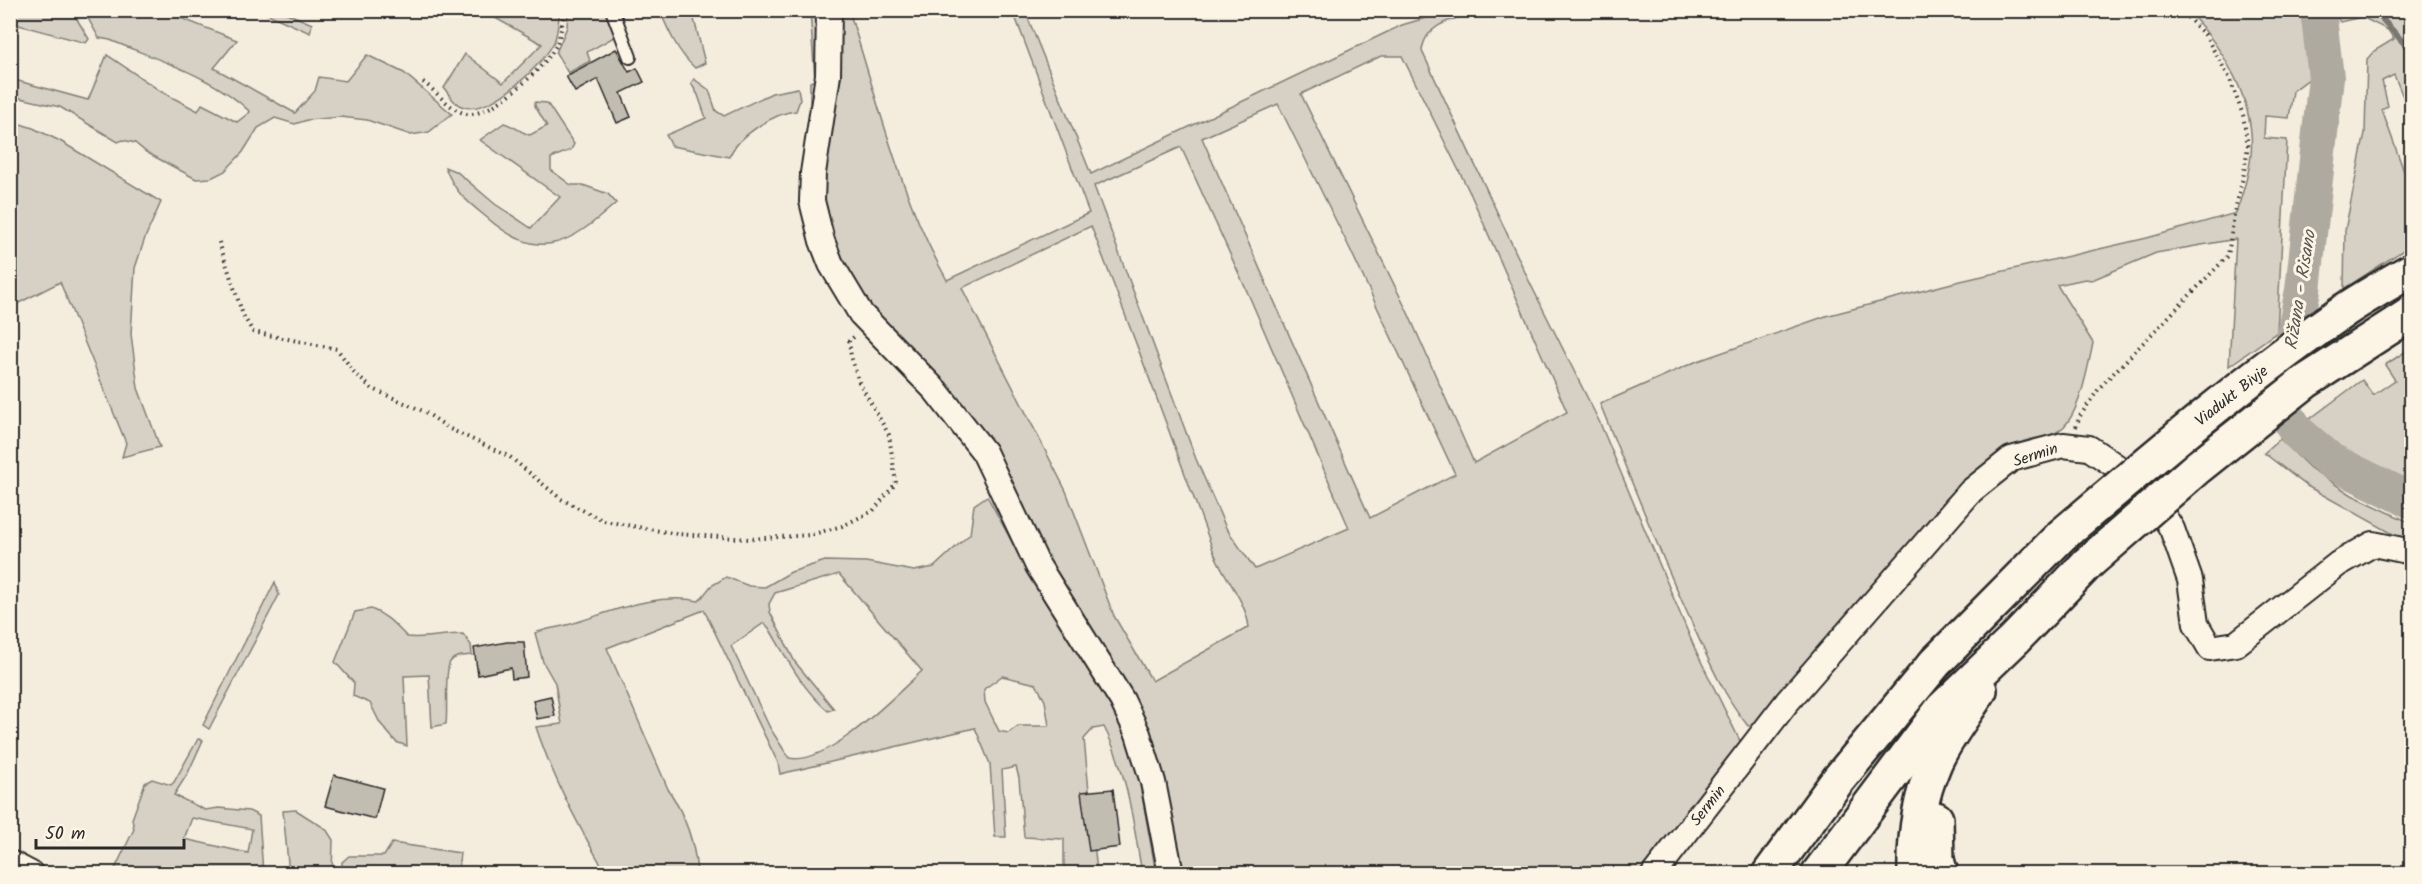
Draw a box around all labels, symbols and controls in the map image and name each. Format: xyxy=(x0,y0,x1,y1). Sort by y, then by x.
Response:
water label: Rižana - Risano xyxy=(2278,227,2326,352)
street label: Viadukt Bivje xyxy=(2190,359,2274,433)
street label: Sermin xyxy=(2010,436,2061,474)
street label: Sermin xyxy=(1684,780,1732,832)
scale bar xyxy=(36,812,184,850)
text: 50 m xyxy=(45,820,85,849)

